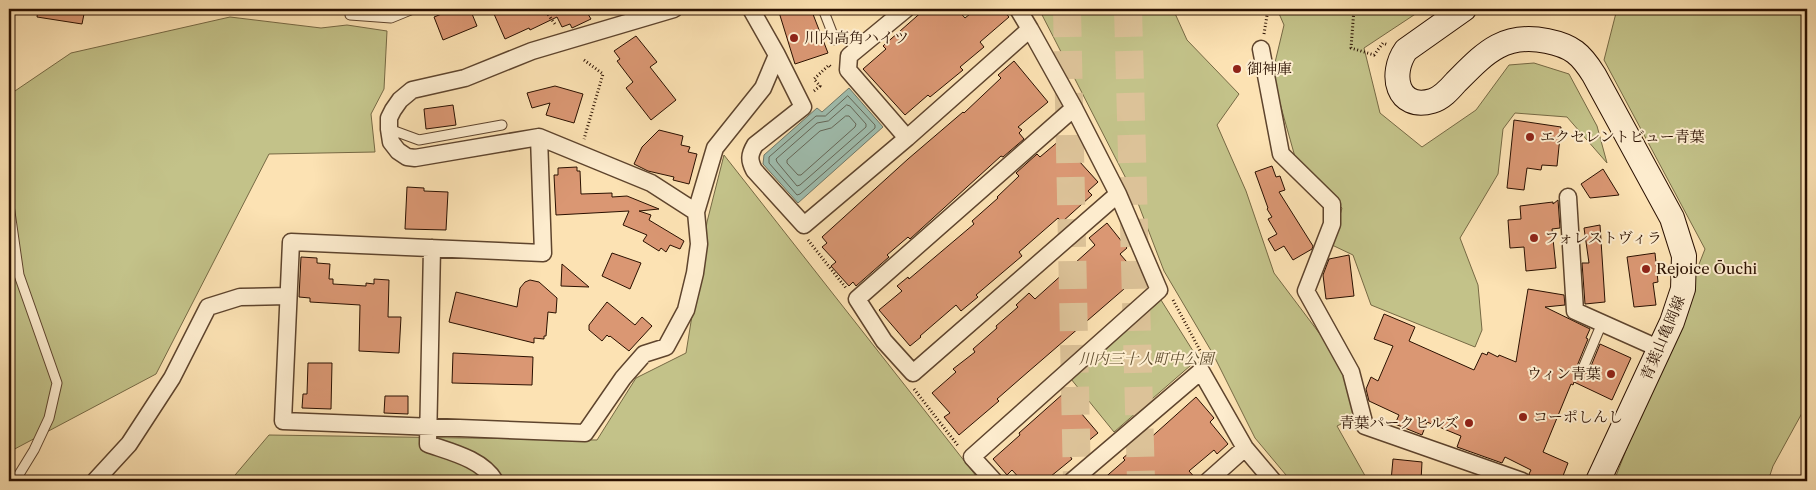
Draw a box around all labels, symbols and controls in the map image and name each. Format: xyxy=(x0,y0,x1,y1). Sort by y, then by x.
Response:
place label: 川内高角ハイツ xyxy=(804,28,909,47)
marker: 川内高角ハイツ xyxy=(788,32,800,44)
place label: 御神庫 xyxy=(1247,59,1292,78)
marker: 御神庫 xyxy=(1231,63,1243,75)
place label: エクセレントビュー青葉 xyxy=(1540,127,1705,146)
marker: エクセレントビュー青葉 xyxy=(1524,131,1536,143)
place label: フォレストヴィラ xyxy=(1544,228,1662,247)
marker: フォレストヴィラ xyxy=(1528,232,1540,244)
place label: Rejoice Ōuchi xyxy=(1656,259,1758,278)
marker: Rejoice Ōuchi xyxy=(1640,263,1652,275)
street label: 青葉山亀岡線 xyxy=(1636,293,1689,383)
park label: 川内三十人町中公園 xyxy=(1078,349,1216,368)
place label: ウィン青葉 xyxy=(1527,364,1601,383)
marker: ウィン青葉 xyxy=(1605,368,1617,380)
place label: コーポしんし xyxy=(1533,407,1623,426)
marker: コーポしんし xyxy=(1517,411,1529,423)
place label: 青葉パークヒルズ xyxy=(1339,413,1459,432)
marker: 青葉パークヒルズ xyxy=(1463,417,1475,429)

